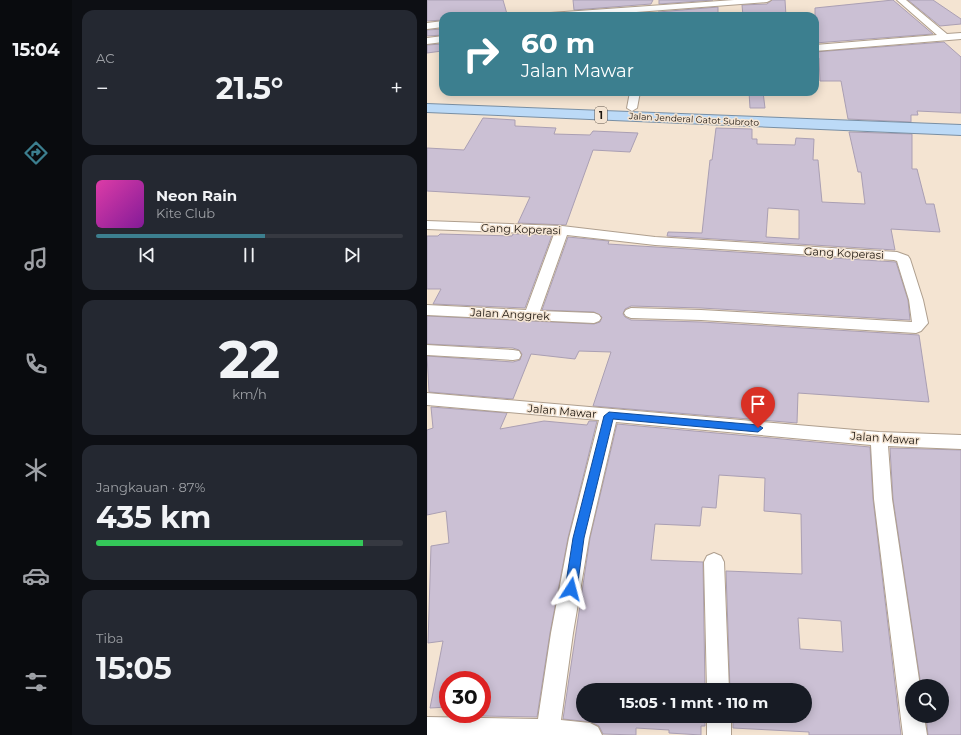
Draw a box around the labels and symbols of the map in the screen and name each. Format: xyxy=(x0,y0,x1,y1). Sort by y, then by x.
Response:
road number: 1 xyxy=(595,107,607,123)
street label: Jalan Jenderal Gatot Subroto xyxy=(628,110,760,128)
street label: Gang Koperasi xyxy=(481,221,561,237)
street label: Gang Koperasi xyxy=(804,244,884,262)
street label: Jalan Anggrek xyxy=(469,305,551,323)
pin xyxy=(741,387,775,428)
street label: Jalan Mawar xyxy=(526,401,597,421)
street label: Jalan Mawar xyxy=(849,429,920,447)
position arrow xyxy=(550,568,592,610)
speed limit sign: 30 xyxy=(439,671,491,723)

